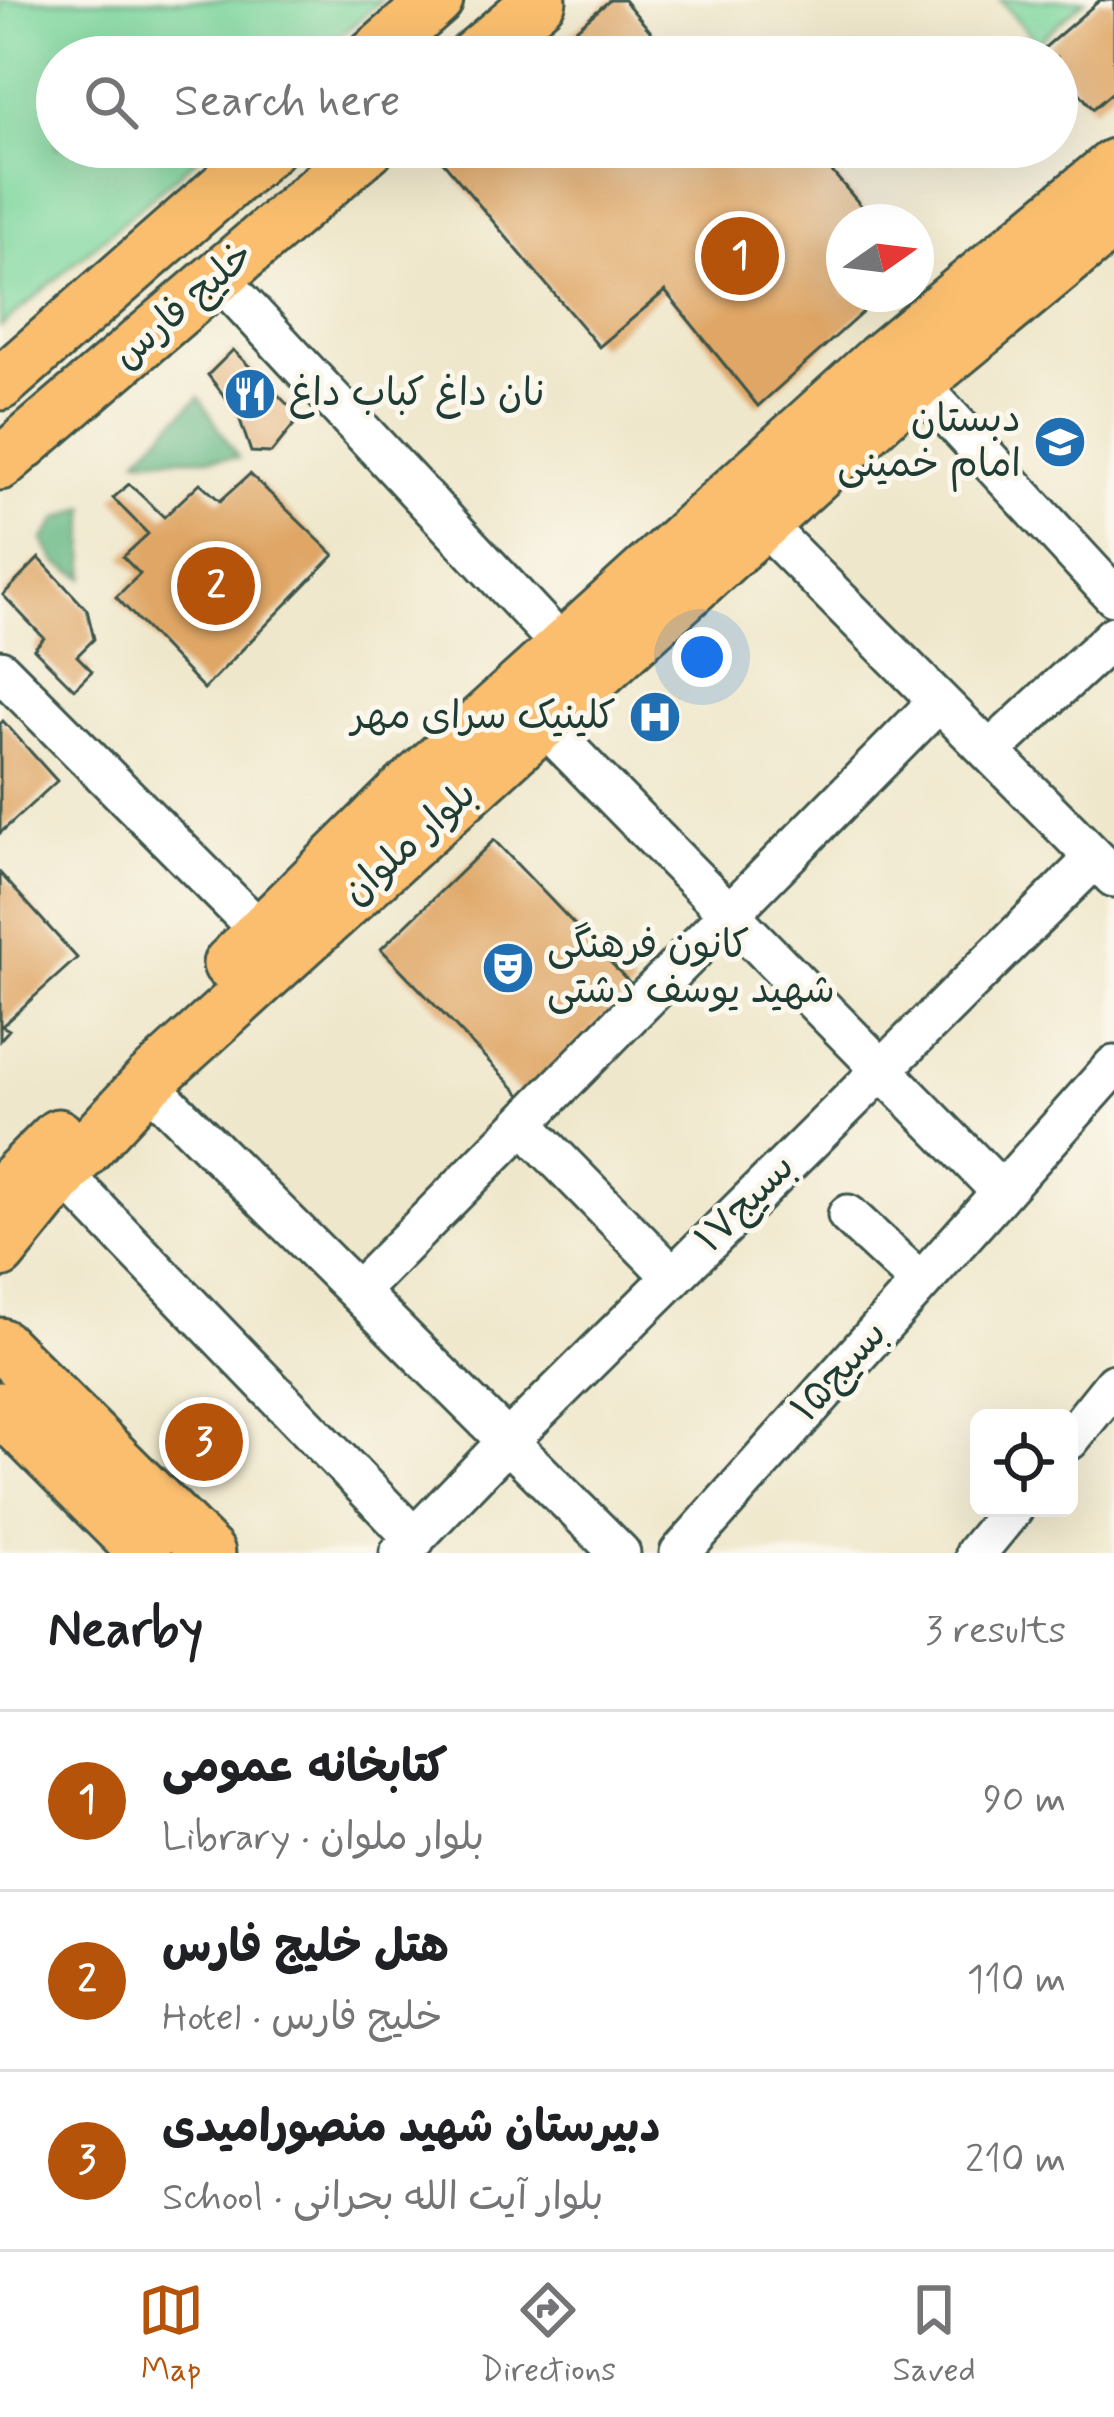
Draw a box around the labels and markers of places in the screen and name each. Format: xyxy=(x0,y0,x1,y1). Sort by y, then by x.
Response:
pin: 1 xyxy=(701,211,779,301)
restaurant icon: نان داغ کباب داغ xyxy=(222,366,278,422)
place label: نان داغ کباب داغ xyxy=(289,369,545,420)
place label: دبستان امام خمینی xyxy=(837,395,1021,492)
school or university icon: دبستان امام خمینی xyxy=(1032,414,1088,470)
pin: 2 xyxy=(177,541,255,631)
hospital icon: کلینیک سرای مهر xyxy=(627,689,683,745)
place label: کلینیک سرای مهر xyxy=(348,692,616,743)
place label: کانون فرهنگی شهید یوسف دشتی xyxy=(547,921,835,1017)
theatre icon: کانون فرهنگی شهید یوسف دشتی xyxy=(480,940,536,996)
pin: 3 xyxy=(165,1397,243,1487)

